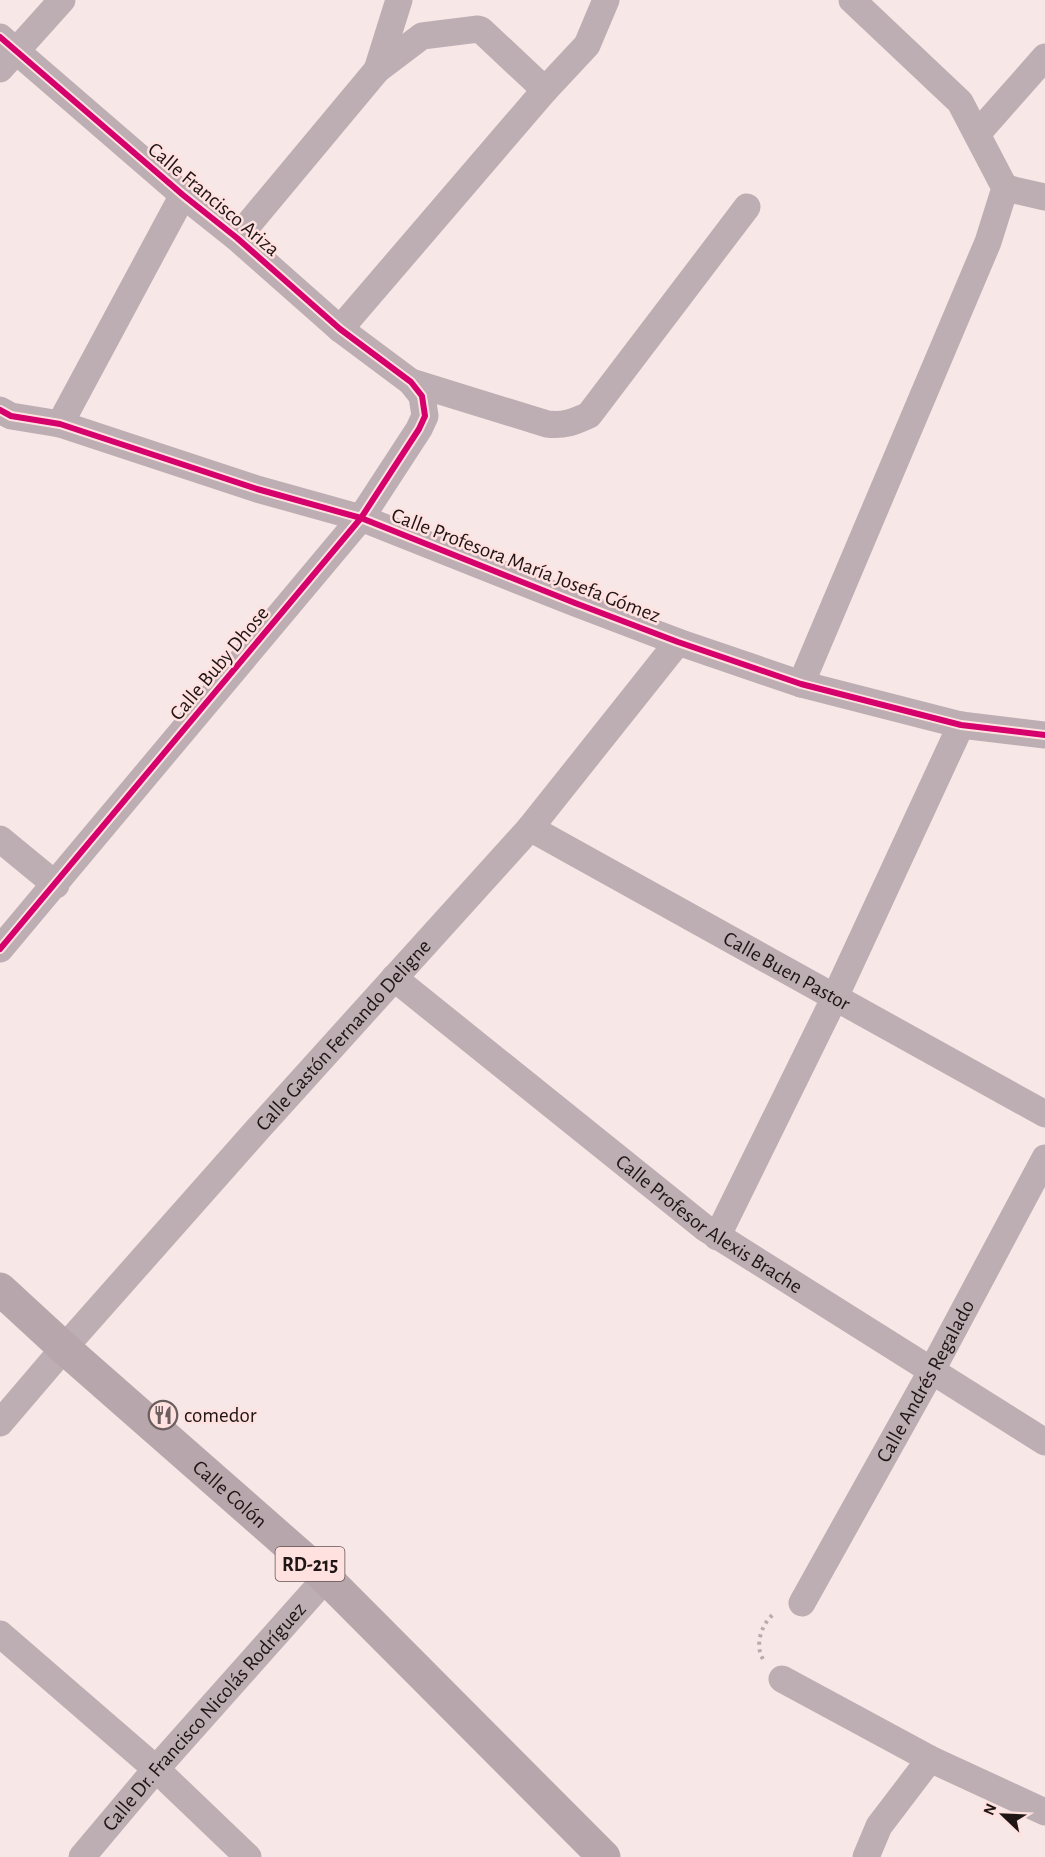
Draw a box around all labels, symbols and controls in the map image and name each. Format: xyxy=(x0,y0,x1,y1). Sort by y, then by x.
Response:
street label: Calle Francisco Ariza xyxy=(144,139,284,260)
street label: Calle Profesora María Josefa Gómez xyxy=(388,504,663,627)
street label: Calle Buby Dhose xyxy=(166,602,273,724)
street label: Calle Buen Pastor xyxy=(720,928,854,1015)
street label: Calle Gastón Fernando Deligne xyxy=(252,935,435,1135)
street label: Calle Profesor Alexis Brache xyxy=(612,1151,806,1297)
street label: Calle Andrés Regalado xyxy=(873,1296,978,1466)
restaurant icon: comedor xyxy=(147,1399,179,1431)
place label: comedor xyxy=(184,1405,257,1426)
street label: Calle Colón xyxy=(189,1456,271,1532)
road number: RD-215 xyxy=(276,1547,344,1581)
street label: Calle Dr. Francisco Nicolás Rodríguez xyxy=(99,1599,310,1835)
north arrow xyxy=(973,1785,1033,1845)
text: N xyxy=(981,1801,1000,1818)

